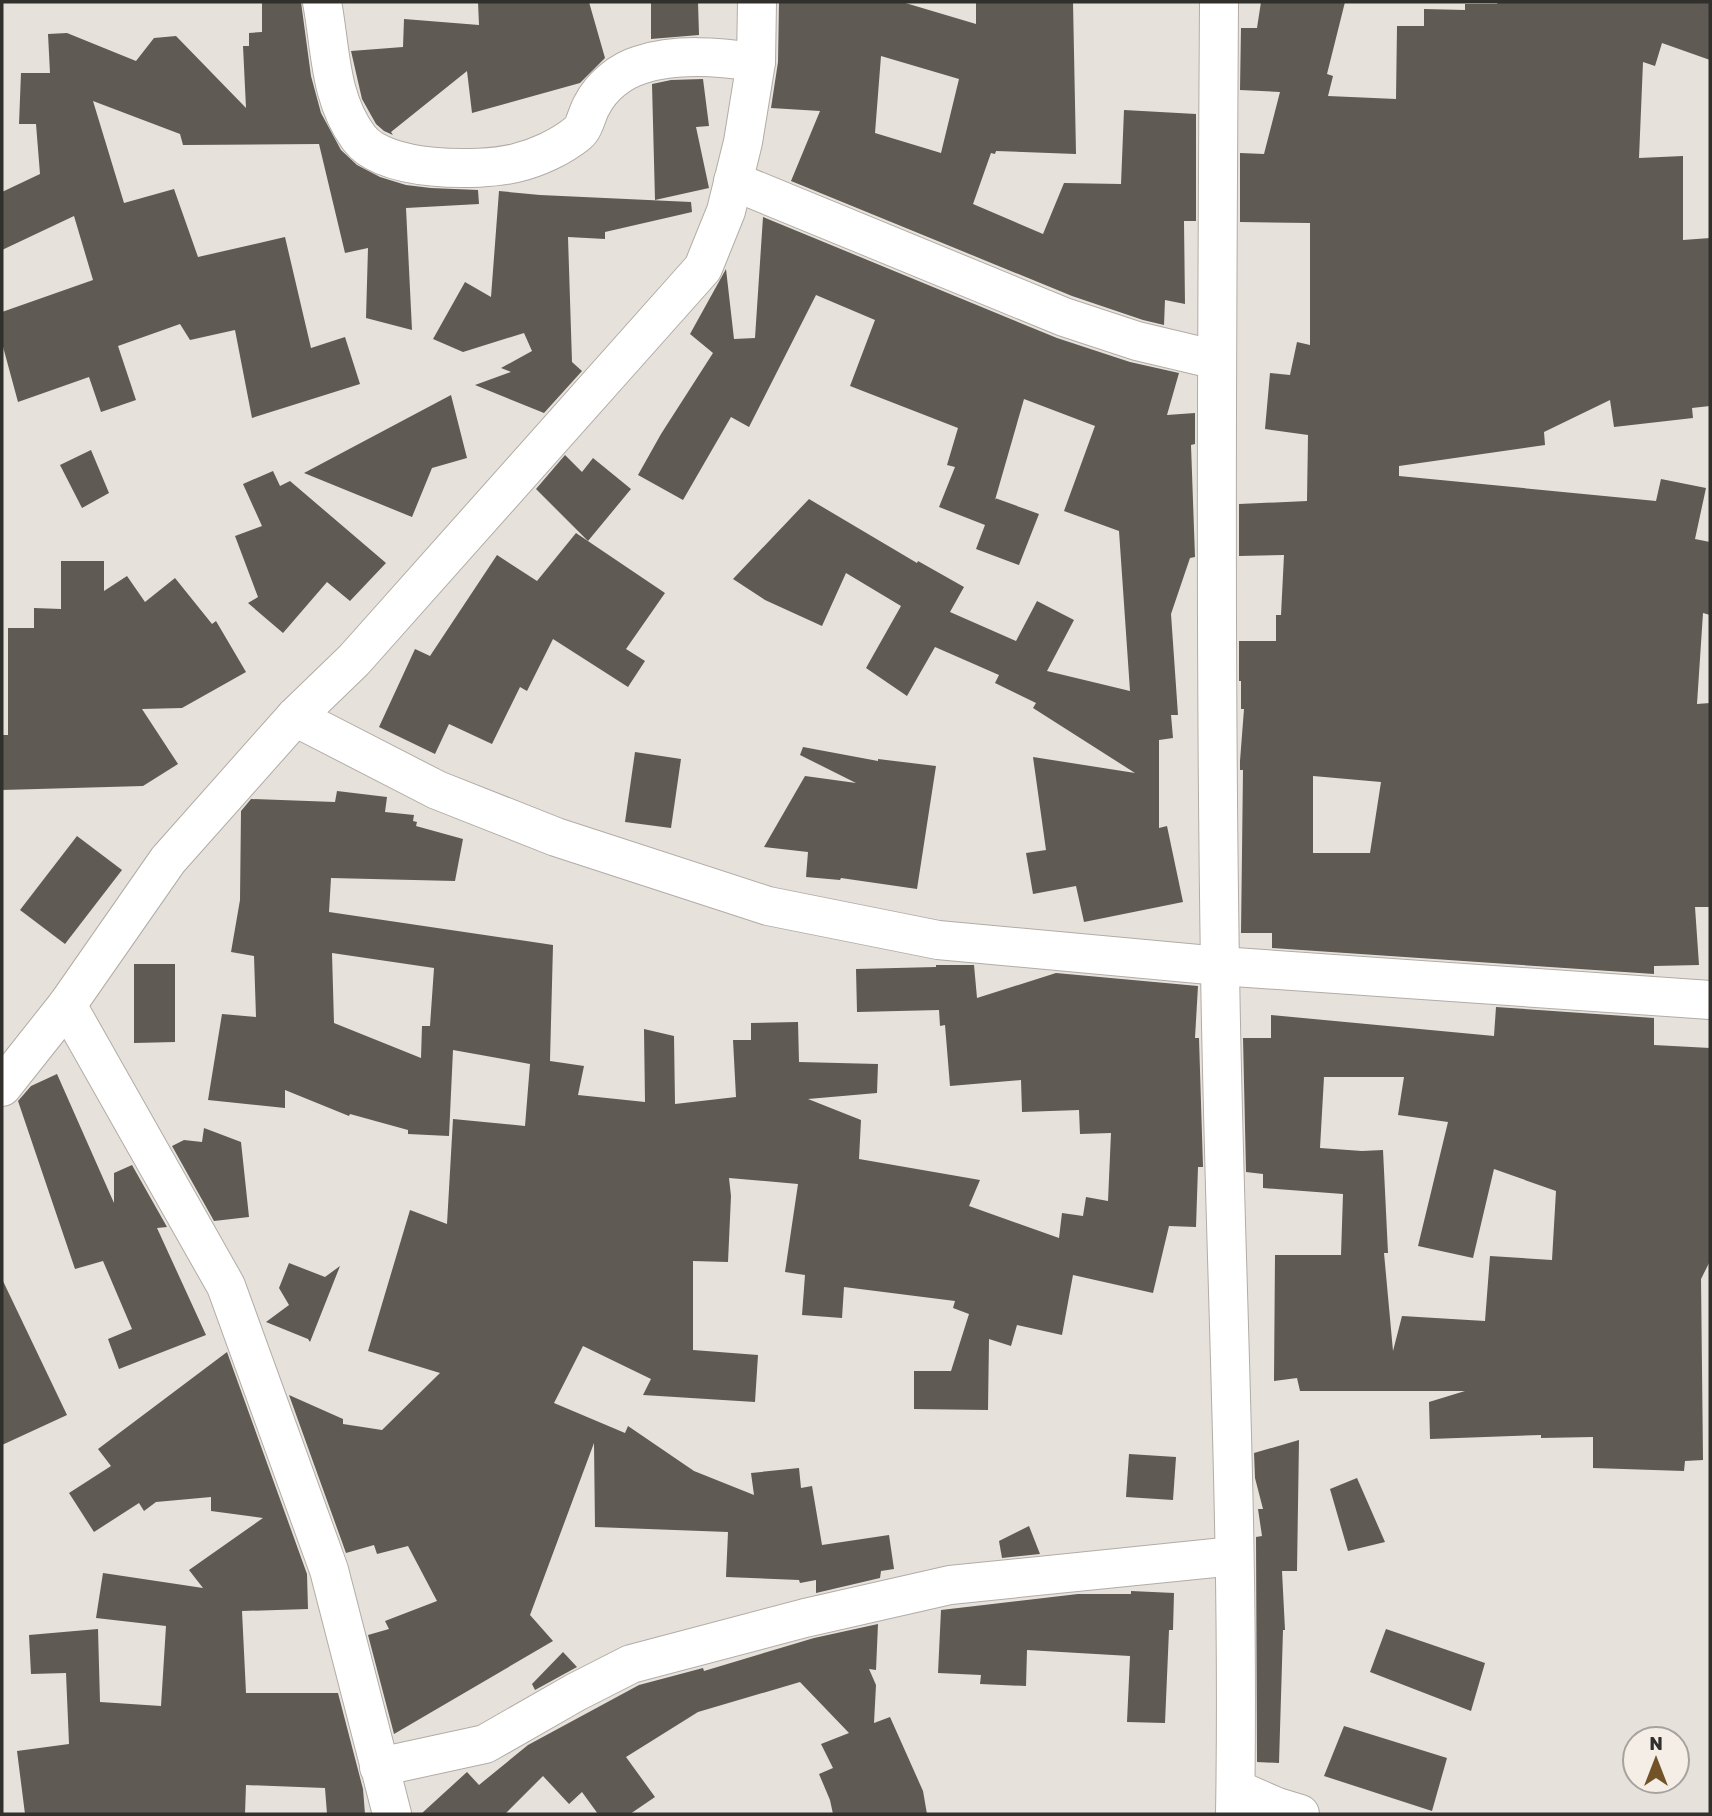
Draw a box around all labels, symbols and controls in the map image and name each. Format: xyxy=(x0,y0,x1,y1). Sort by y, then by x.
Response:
north arrow xyxy=(1621,1725,1691,1795)
text: N xyxy=(1649,1732,1663,1755)

